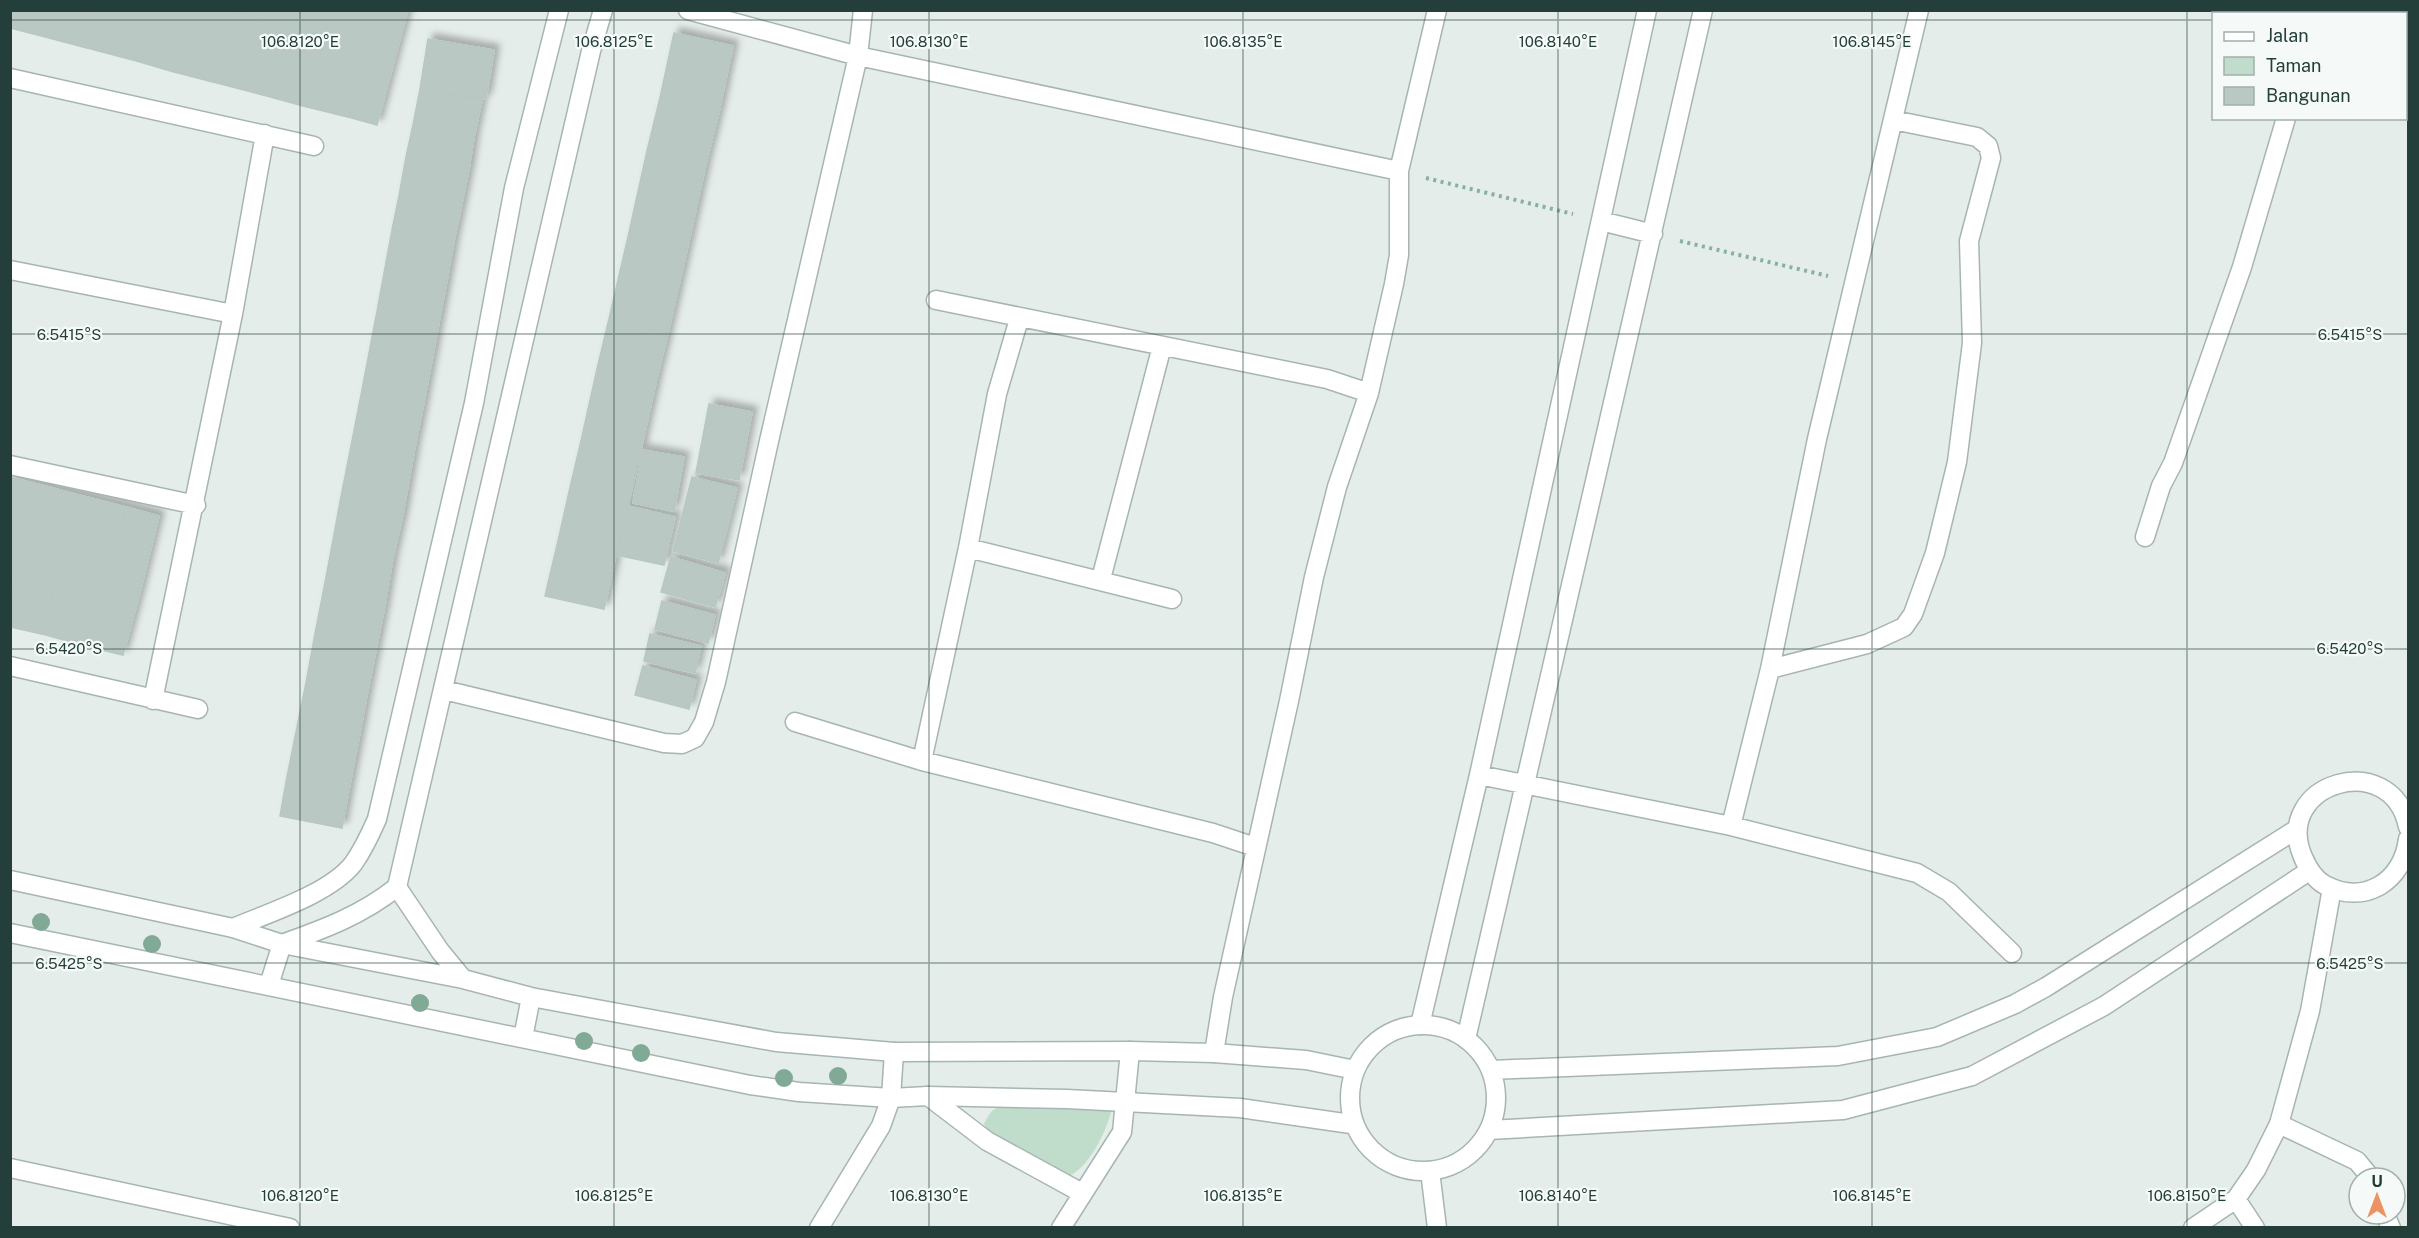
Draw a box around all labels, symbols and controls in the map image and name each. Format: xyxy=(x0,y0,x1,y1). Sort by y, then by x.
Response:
legend xyxy=(2212,12,2407,120)
text: Jalan xyxy=(2266,25,2309,46)
text: 106.8120°E xyxy=(261,33,339,50)
text: 106.8125°E xyxy=(575,33,653,50)
text: 106.8130°E xyxy=(890,33,968,50)
text: 106.8135°E xyxy=(1203,33,1283,50)
text: 106.8140°E xyxy=(1519,33,1597,50)
text: 106.8145°E xyxy=(1833,33,1911,50)
text: Taman xyxy=(2266,55,2321,76)
text: Bangunan xyxy=(2266,85,2351,106)
text: 6.5415°S xyxy=(37,326,101,343)
text: 6.5415°S xyxy=(2318,326,2382,343)
text: 6.5420°S xyxy=(36,640,102,657)
text: 6.5420°S xyxy=(2317,640,2383,657)
text: 6.5425°S xyxy=(35,955,103,972)
text: 6.5425°S xyxy=(2316,955,2384,972)
north arrow xyxy=(2347,1166,2407,1226)
text: U xyxy=(2371,1172,2383,1191)
text: 106.8120°E xyxy=(261,1187,339,1204)
text: 106.8125°E xyxy=(575,1187,653,1204)
text: 106.8130°E xyxy=(890,1187,968,1204)
text: 106.8135°E xyxy=(1203,1187,1283,1204)
text: 106.8140°E xyxy=(1519,1187,1597,1204)
text: 106.8145°E xyxy=(1833,1187,1911,1204)
text: 106.8150°E xyxy=(2148,1187,2226,1204)

